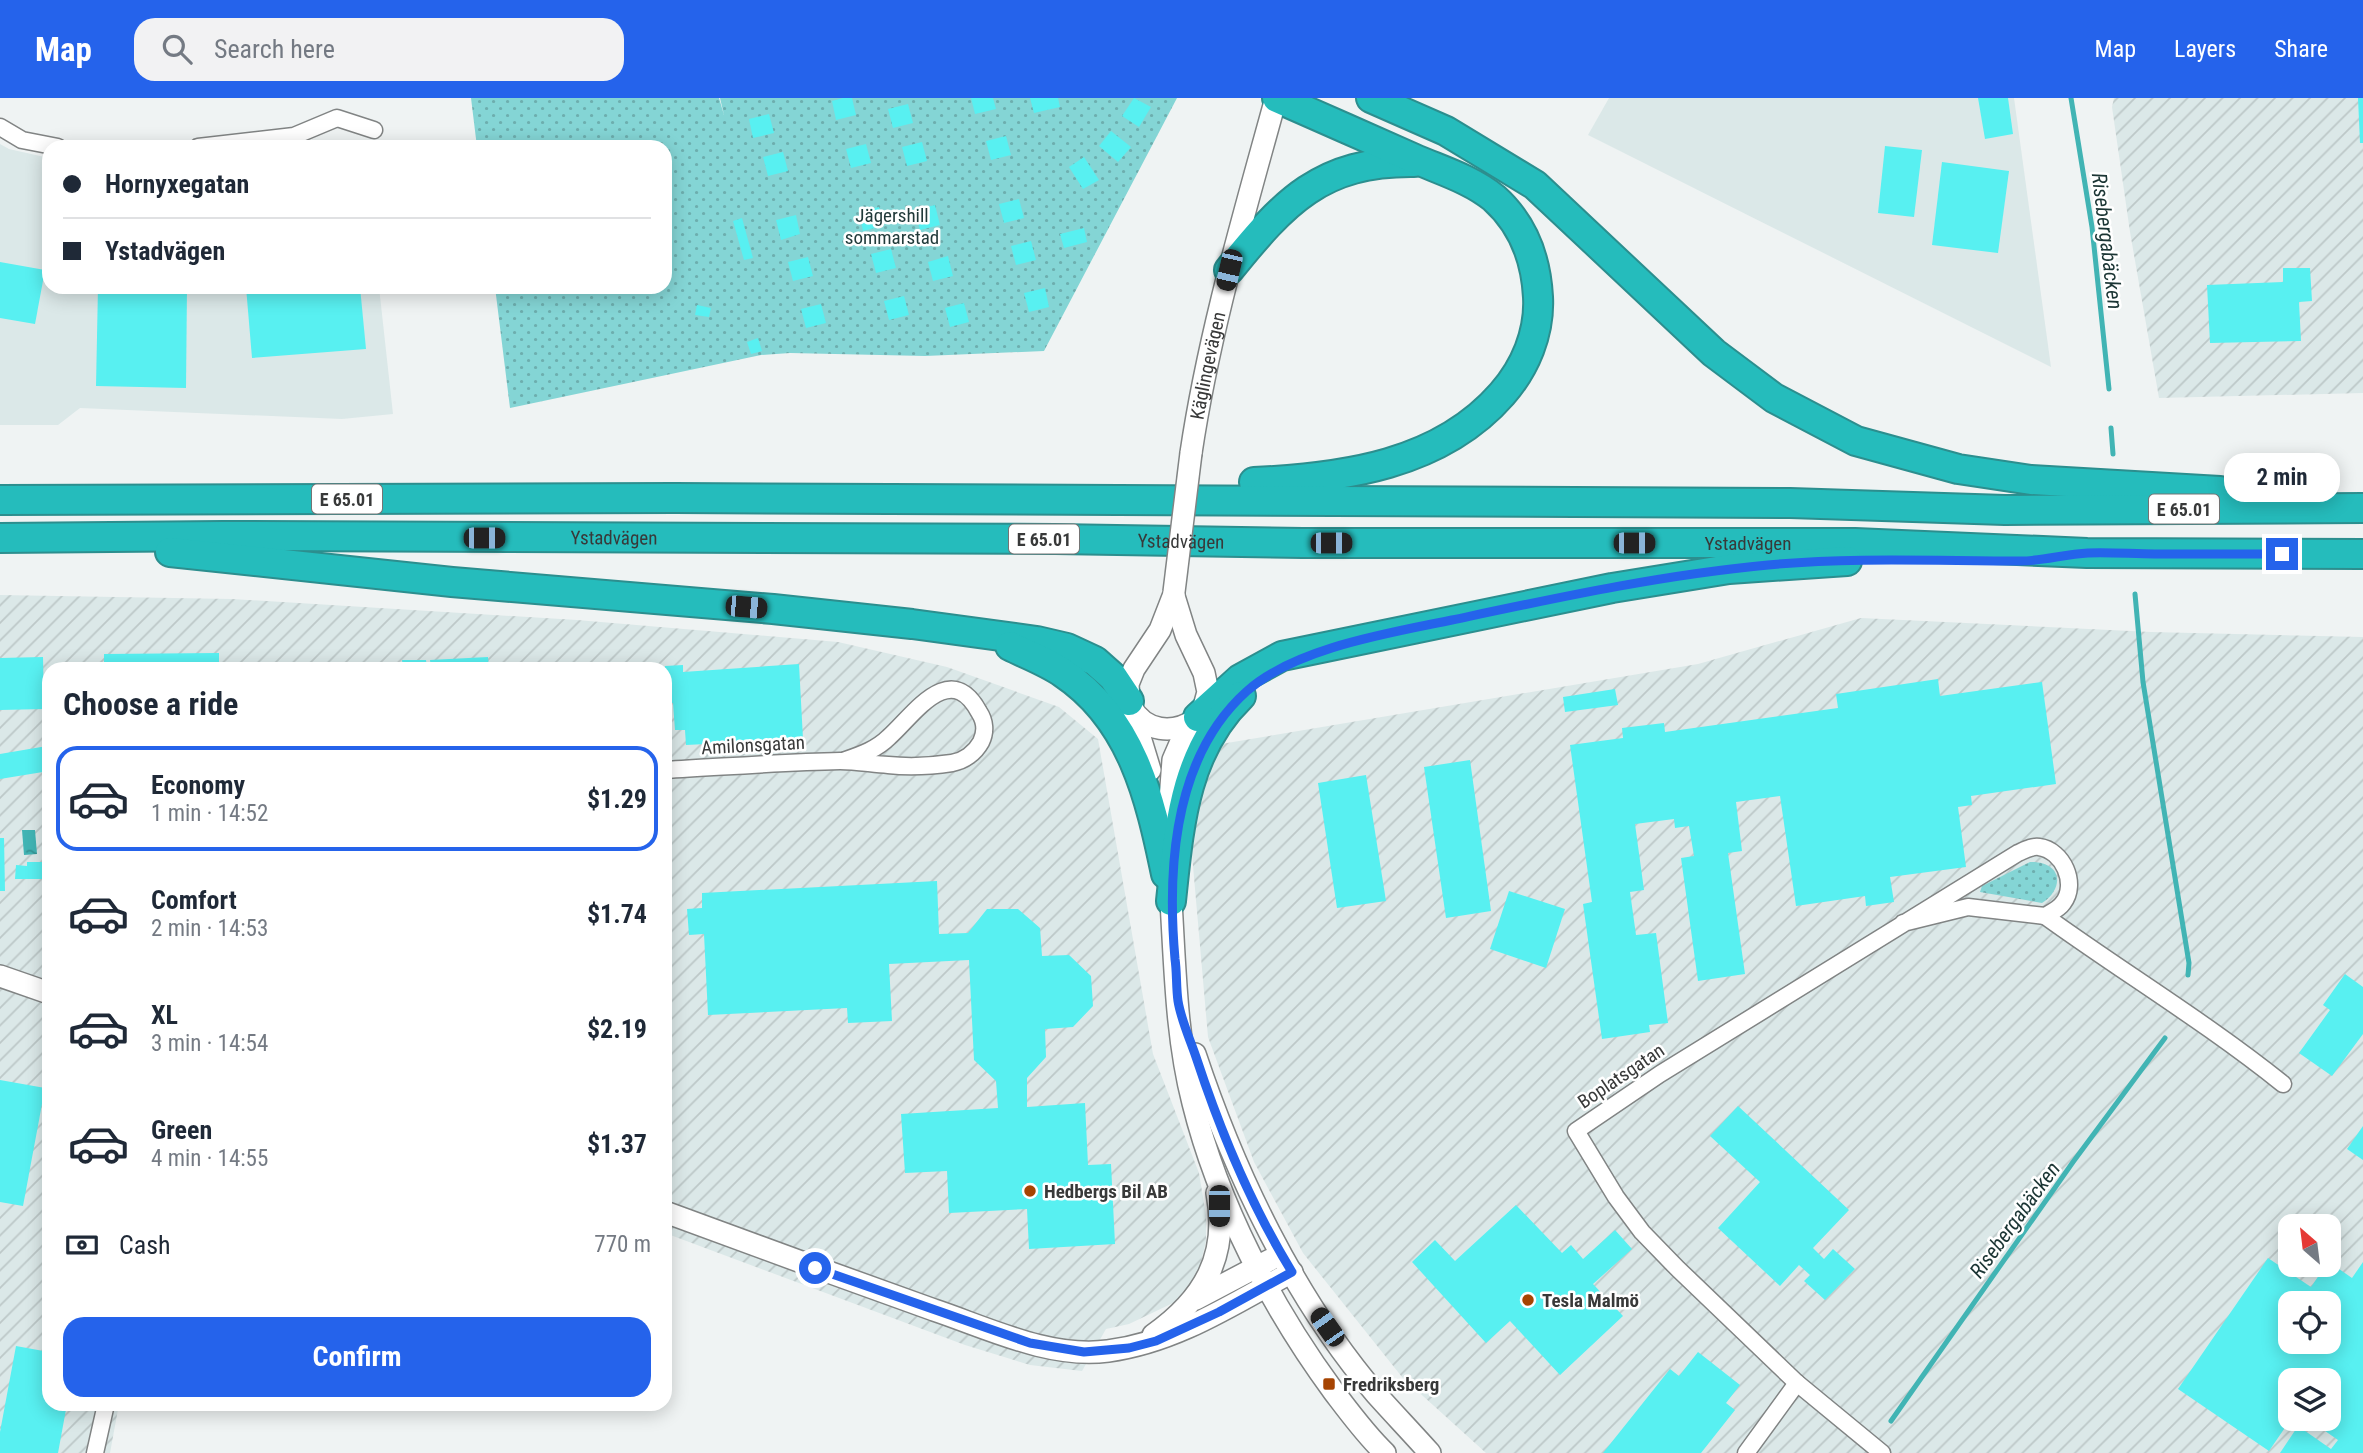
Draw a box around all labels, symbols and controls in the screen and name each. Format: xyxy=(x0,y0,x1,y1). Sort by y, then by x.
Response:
search box xyxy=(134,18,624,81)
text: Map xyxy=(35,30,92,69)
icon: search xyxy=(158,30,196,68)
text: Search here xyxy=(214,34,335,64)
text: Map xyxy=(2095,35,2136,63)
text: Layers xyxy=(2174,35,2236,63)
text: Share xyxy=(2274,35,2328,63)
text: Hornyxegatan xyxy=(105,169,249,199)
water label: Risebergabäcken xyxy=(2087,171,2127,311)
park label: Jägershill sommarstad xyxy=(845,204,939,249)
text: Ystadvägen xyxy=(105,236,225,266)
car xyxy=(1215,247,1244,293)
street label: Käglingevägen xyxy=(1185,309,1230,421)
callout: 2 min xyxy=(2224,452,2340,502)
text: 2 min xyxy=(2256,464,2308,491)
road number: E 65.01 xyxy=(312,484,382,514)
road number: E 65.01 xyxy=(2149,494,2219,524)
road number: E 65.01 xyxy=(1009,524,1079,554)
street label: Ystadvägen xyxy=(571,526,657,549)
car xyxy=(464,528,506,549)
street label: Ystadvägen xyxy=(1137,529,1225,553)
street label: Ystadvägen xyxy=(1705,532,1791,555)
car xyxy=(1311,533,1353,554)
car xyxy=(1614,533,1656,554)
route end xyxy=(2266,538,2298,570)
car xyxy=(725,595,768,619)
text: Choose a ride xyxy=(63,685,238,723)
street label: Amilonsgatan xyxy=(701,731,805,759)
icon: car xyxy=(67,767,130,830)
text: Economy xyxy=(151,770,245,800)
text: $1.29 xyxy=(587,784,647,814)
text: 1 min · 14:52 xyxy=(151,800,268,827)
icon: car xyxy=(67,882,130,945)
text: Comfort xyxy=(151,885,237,915)
text: $1.74 xyxy=(587,899,647,929)
text: 2 min · 14:53 xyxy=(151,915,268,942)
icon: car xyxy=(67,997,130,1060)
text: XL xyxy=(151,1000,178,1030)
text: $2.19 xyxy=(587,1014,647,1044)
text: 3 min · 14:54 xyxy=(151,1030,268,1057)
street label: Boplatsgatan xyxy=(1573,1039,1669,1113)
icon: car xyxy=(67,1112,130,1175)
text: Green xyxy=(151,1115,212,1145)
text: $1.37 xyxy=(587,1129,647,1159)
text: 4 min · 14:55 xyxy=(151,1145,268,1172)
water label: Risebergabäcken xyxy=(1965,1157,2065,1283)
place label: Hedbergs Bil AB xyxy=(1044,1180,1168,1203)
marker: Hedbergs Bil AB xyxy=(1022,1183,1038,1199)
car xyxy=(1209,1185,1230,1227)
north arrow xyxy=(2278,1214,2342,1278)
map controls xyxy=(2278,1214,2341,1431)
icon: cash xyxy=(63,1226,101,1264)
text: Cash xyxy=(119,1230,171,1260)
text: 770 m xyxy=(594,1231,651,1258)
route start xyxy=(799,1252,831,1284)
place label: Tesla Malmö xyxy=(1542,1289,1639,1312)
button: locate xyxy=(2278,1291,2341,1354)
marker: Tesla Malmö xyxy=(1520,1292,1536,1308)
car xyxy=(1307,1304,1348,1350)
button: Confirm xyxy=(63,1317,651,1397)
button: layers xyxy=(2278,1368,2341,1431)
place label: Fredriksberg xyxy=(1343,1373,1439,1396)
marker: Fredriksberg xyxy=(1321,1376,1337,1392)

